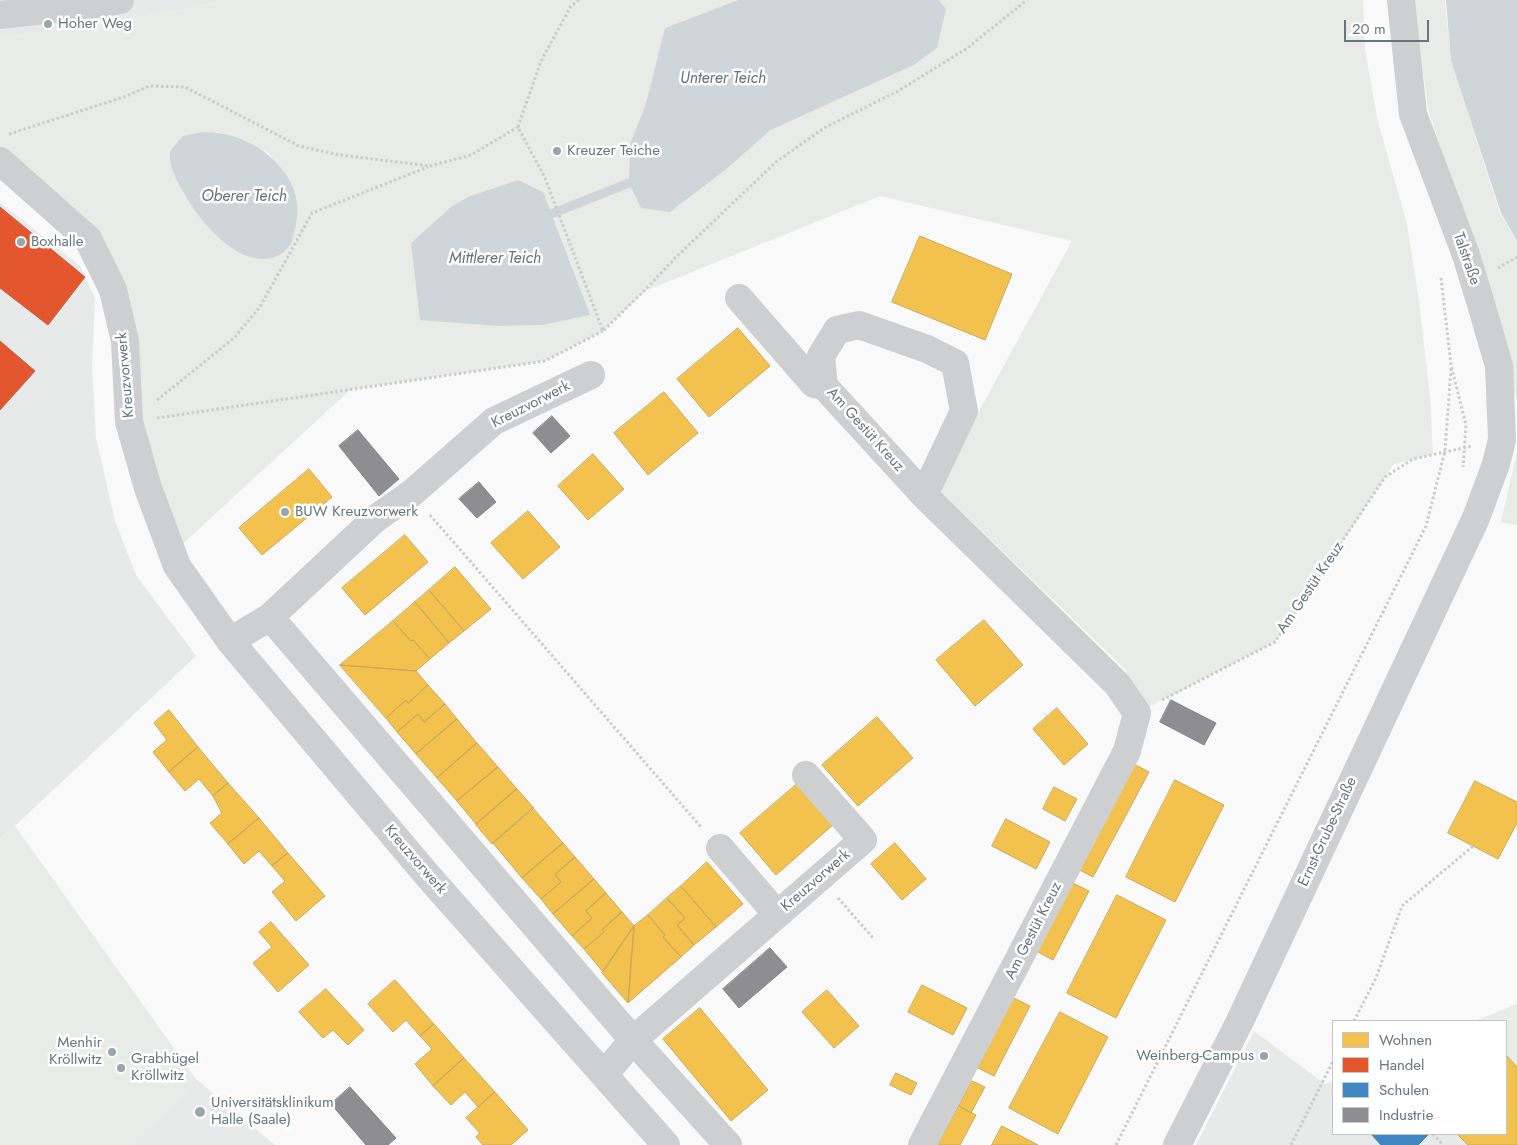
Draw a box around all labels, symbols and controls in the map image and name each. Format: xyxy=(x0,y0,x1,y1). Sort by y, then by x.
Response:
scale bar xyxy=(1347,10,1432,42)
place label: Hoher Weg xyxy=(58,15,132,33)
marker: Hoher Weg xyxy=(42,18,54,30)
text: 20 m xyxy=(1352,18,1386,40)
water label: Unterer Teich xyxy=(680,69,766,89)
place label: Kreuzer Teiche xyxy=(567,142,660,160)
marker: Kreuzer Teiche xyxy=(551,145,563,157)
water label: Oberer Teich xyxy=(201,187,287,207)
street label: Talstraße xyxy=(1449,230,1483,288)
place label: Boxhalle xyxy=(31,233,83,251)
marker: Boxhalle xyxy=(15,236,27,248)
water label: Mittlerer Teich xyxy=(449,249,541,269)
street label: Kreuzvorwerk xyxy=(113,332,139,418)
street label: Kreuzvorwerk xyxy=(489,378,573,432)
street label: Am Gestüt Kreuz xyxy=(823,384,907,476)
place label: BUW Kreuzvorwerk xyxy=(295,503,418,521)
marker: BUW Kreuzvorwerk xyxy=(279,506,291,518)
street label: Am Gestüt Kreuz xyxy=(1274,539,1348,637)
street label: Ernst-Grube-Straße xyxy=(1295,774,1361,890)
street label: Kreuzvorwerk xyxy=(380,822,450,898)
street label: Kreuzvorwerk xyxy=(778,846,854,916)
street label: Am Gestüt Kreuz xyxy=(1002,879,1066,983)
legend xyxy=(1332,1020,1507,1135)
text: Wohnen xyxy=(1379,1029,1432,1051)
place label: Menhir Kröllwitz xyxy=(49,1034,102,1069)
marker: Menhir Kröllwitz xyxy=(106,1046,118,1058)
place label: Weinberg-Campus xyxy=(1136,1047,1254,1065)
place label: Grabhügel Kröllwitz xyxy=(131,1050,199,1085)
marker: Weinberg-Campus xyxy=(1258,1050,1270,1062)
text: Handel xyxy=(1379,1054,1425,1076)
marker: Grabhügel Kröllwitz xyxy=(115,1062,127,1074)
text: Schulen xyxy=(1379,1079,1429,1101)
place label: Universitätsklinikum Halle (Saale) xyxy=(211,1094,334,1129)
text: Industrie xyxy=(1379,1104,1433,1126)
marker: Universitätsklinikum Halle (Saale) xyxy=(193,1105,207,1119)

